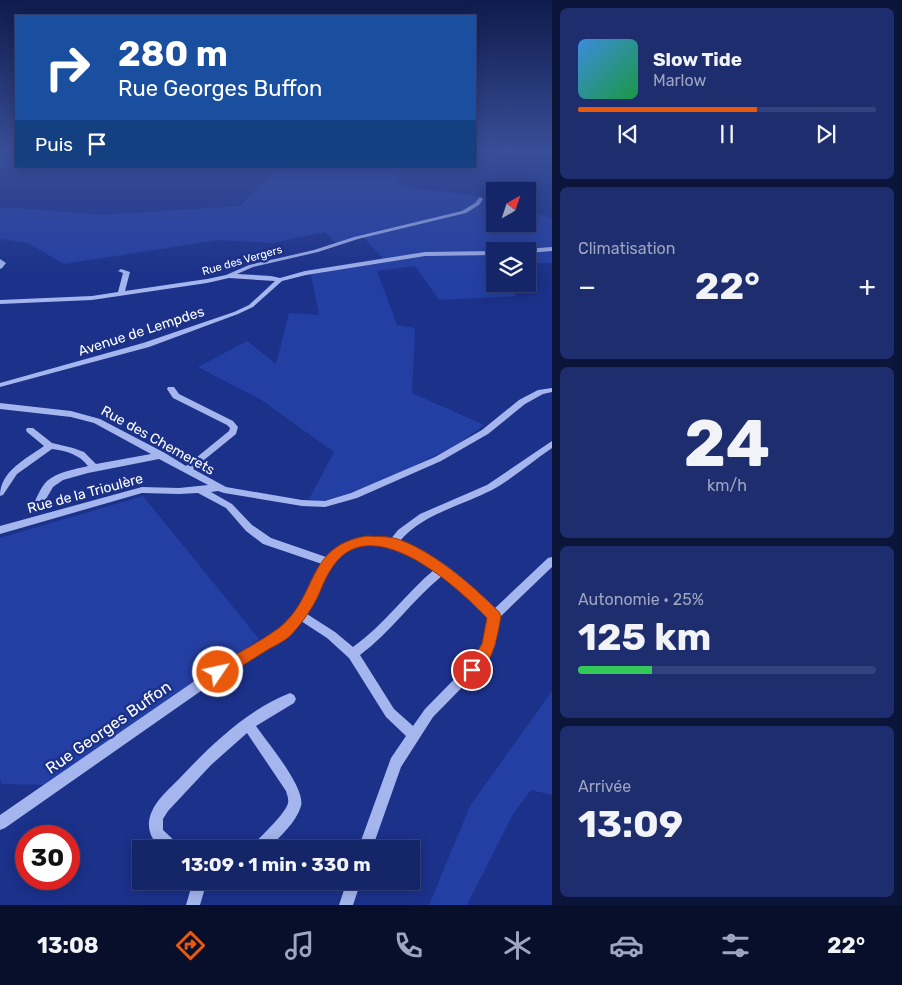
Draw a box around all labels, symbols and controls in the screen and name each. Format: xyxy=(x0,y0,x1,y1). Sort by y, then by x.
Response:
text: 280 m xyxy=(118,33,228,75)
icon: right xyxy=(35,35,100,100)
text: Slow Tide xyxy=(653,48,742,71)
text: Marlow xyxy=(653,71,706,90)
text: Rue Georges Buffon xyxy=(118,75,322,102)
icon: previous xyxy=(614,120,642,148)
icon: pause xyxy=(713,120,741,148)
icon: next xyxy=(812,120,840,148)
icon: arrive xyxy=(83,130,111,158)
text: Puis xyxy=(35,133,73,156)
north arrow xyxy=(486,182,536,232)
map controls xyxy=(486,182,536,292)
text: Climatisation xyxy=(578,239,675,258)
button: layers xyxy=(486,242,536,292)
street label: Rue des Vergers xyxy=(201,243,284,278)
text: 22° xyxy=(695,263,760,309)
text: − xyxy=(578,270,596,303)
text: + xyxy=(859,270,876,303)
street label: Avenue de Lempdes xyxy=(76,303,206,360)
street label: Rue des Chemerets xyxy=(98,402,217,479)
text: 24 xyxy=(684,405,770,482)
street label: Rue de la Trioulère xyxy=(25,470,145,517)
text: km/h xyxy=(707,476,747,495)
text: Autonomie · 25% xyxy=(578,590,704,609)
text: 125 km xyxy=(578,614,711,660)
position arrow xyxy=(191,645,243,697)
pin xyxy=(451,649,493,691)
icon: arrive xyxy=(458,656,486,684)
street label: Rue Georges Buffon xyxy=(42,677,175,778)
text: Arrivée xyxy=(578,777,631,796)
text: 13:09 xyxy=(578,801,683,847)
speed limit sign: 30 xyxy=(15,825,80,890)
text: 13:09 · 1 min · 330 m xyxy=(181,853,371,876)
icon: directions xyxy=(173,928,208,963)
icon: music xyxy=(282,928,317,963)
icon: phone xyxy=(391,928,426,963)
icon: climate xyxy=(500,928,535,963)
icon: car xyxy=(609,928,644,963)
icon: filters xyxy=(718,928,753,963)
text: 13:08 xyxy=(37,932,99,959)
text: 22° xyxy=(827,932,865,959)

